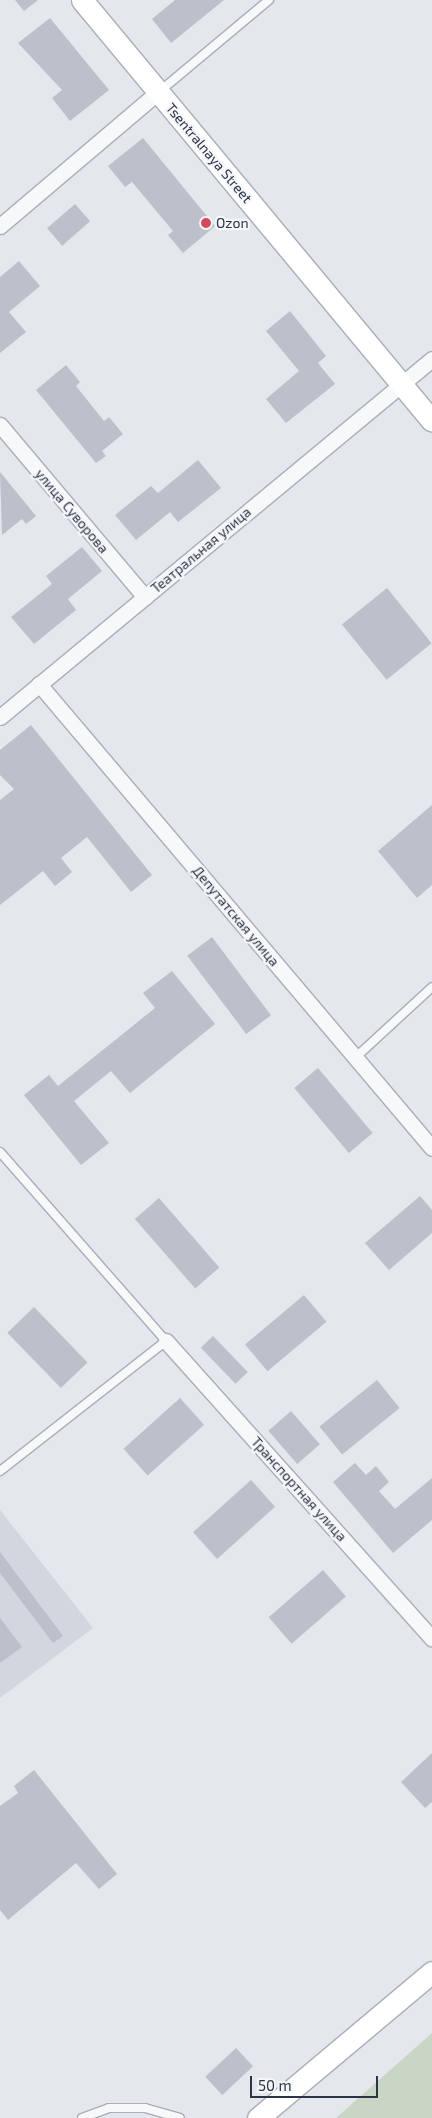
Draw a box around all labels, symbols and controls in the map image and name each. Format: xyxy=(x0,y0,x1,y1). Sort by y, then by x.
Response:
street label: Tsentralnaya Street xyxy=(162,100,256,206)
place label: Ozon xyxy=(216,215,249,231)
marker: Ozon xyxy=(200,217,212,229)
street label: улица Суворова xyxy=(32,465,112,557)
street label: Театральная улица xyxy=(148,503,254,597)
street label: Депутатская улица xyxy=(189,862,283,970)
street label: Транспортная улица xyxy=(248,1433,350,1545)
scale bar xyxy=(252,2066,380,2098)
text: 50 m xyxy=(258,2076,292,2094)

